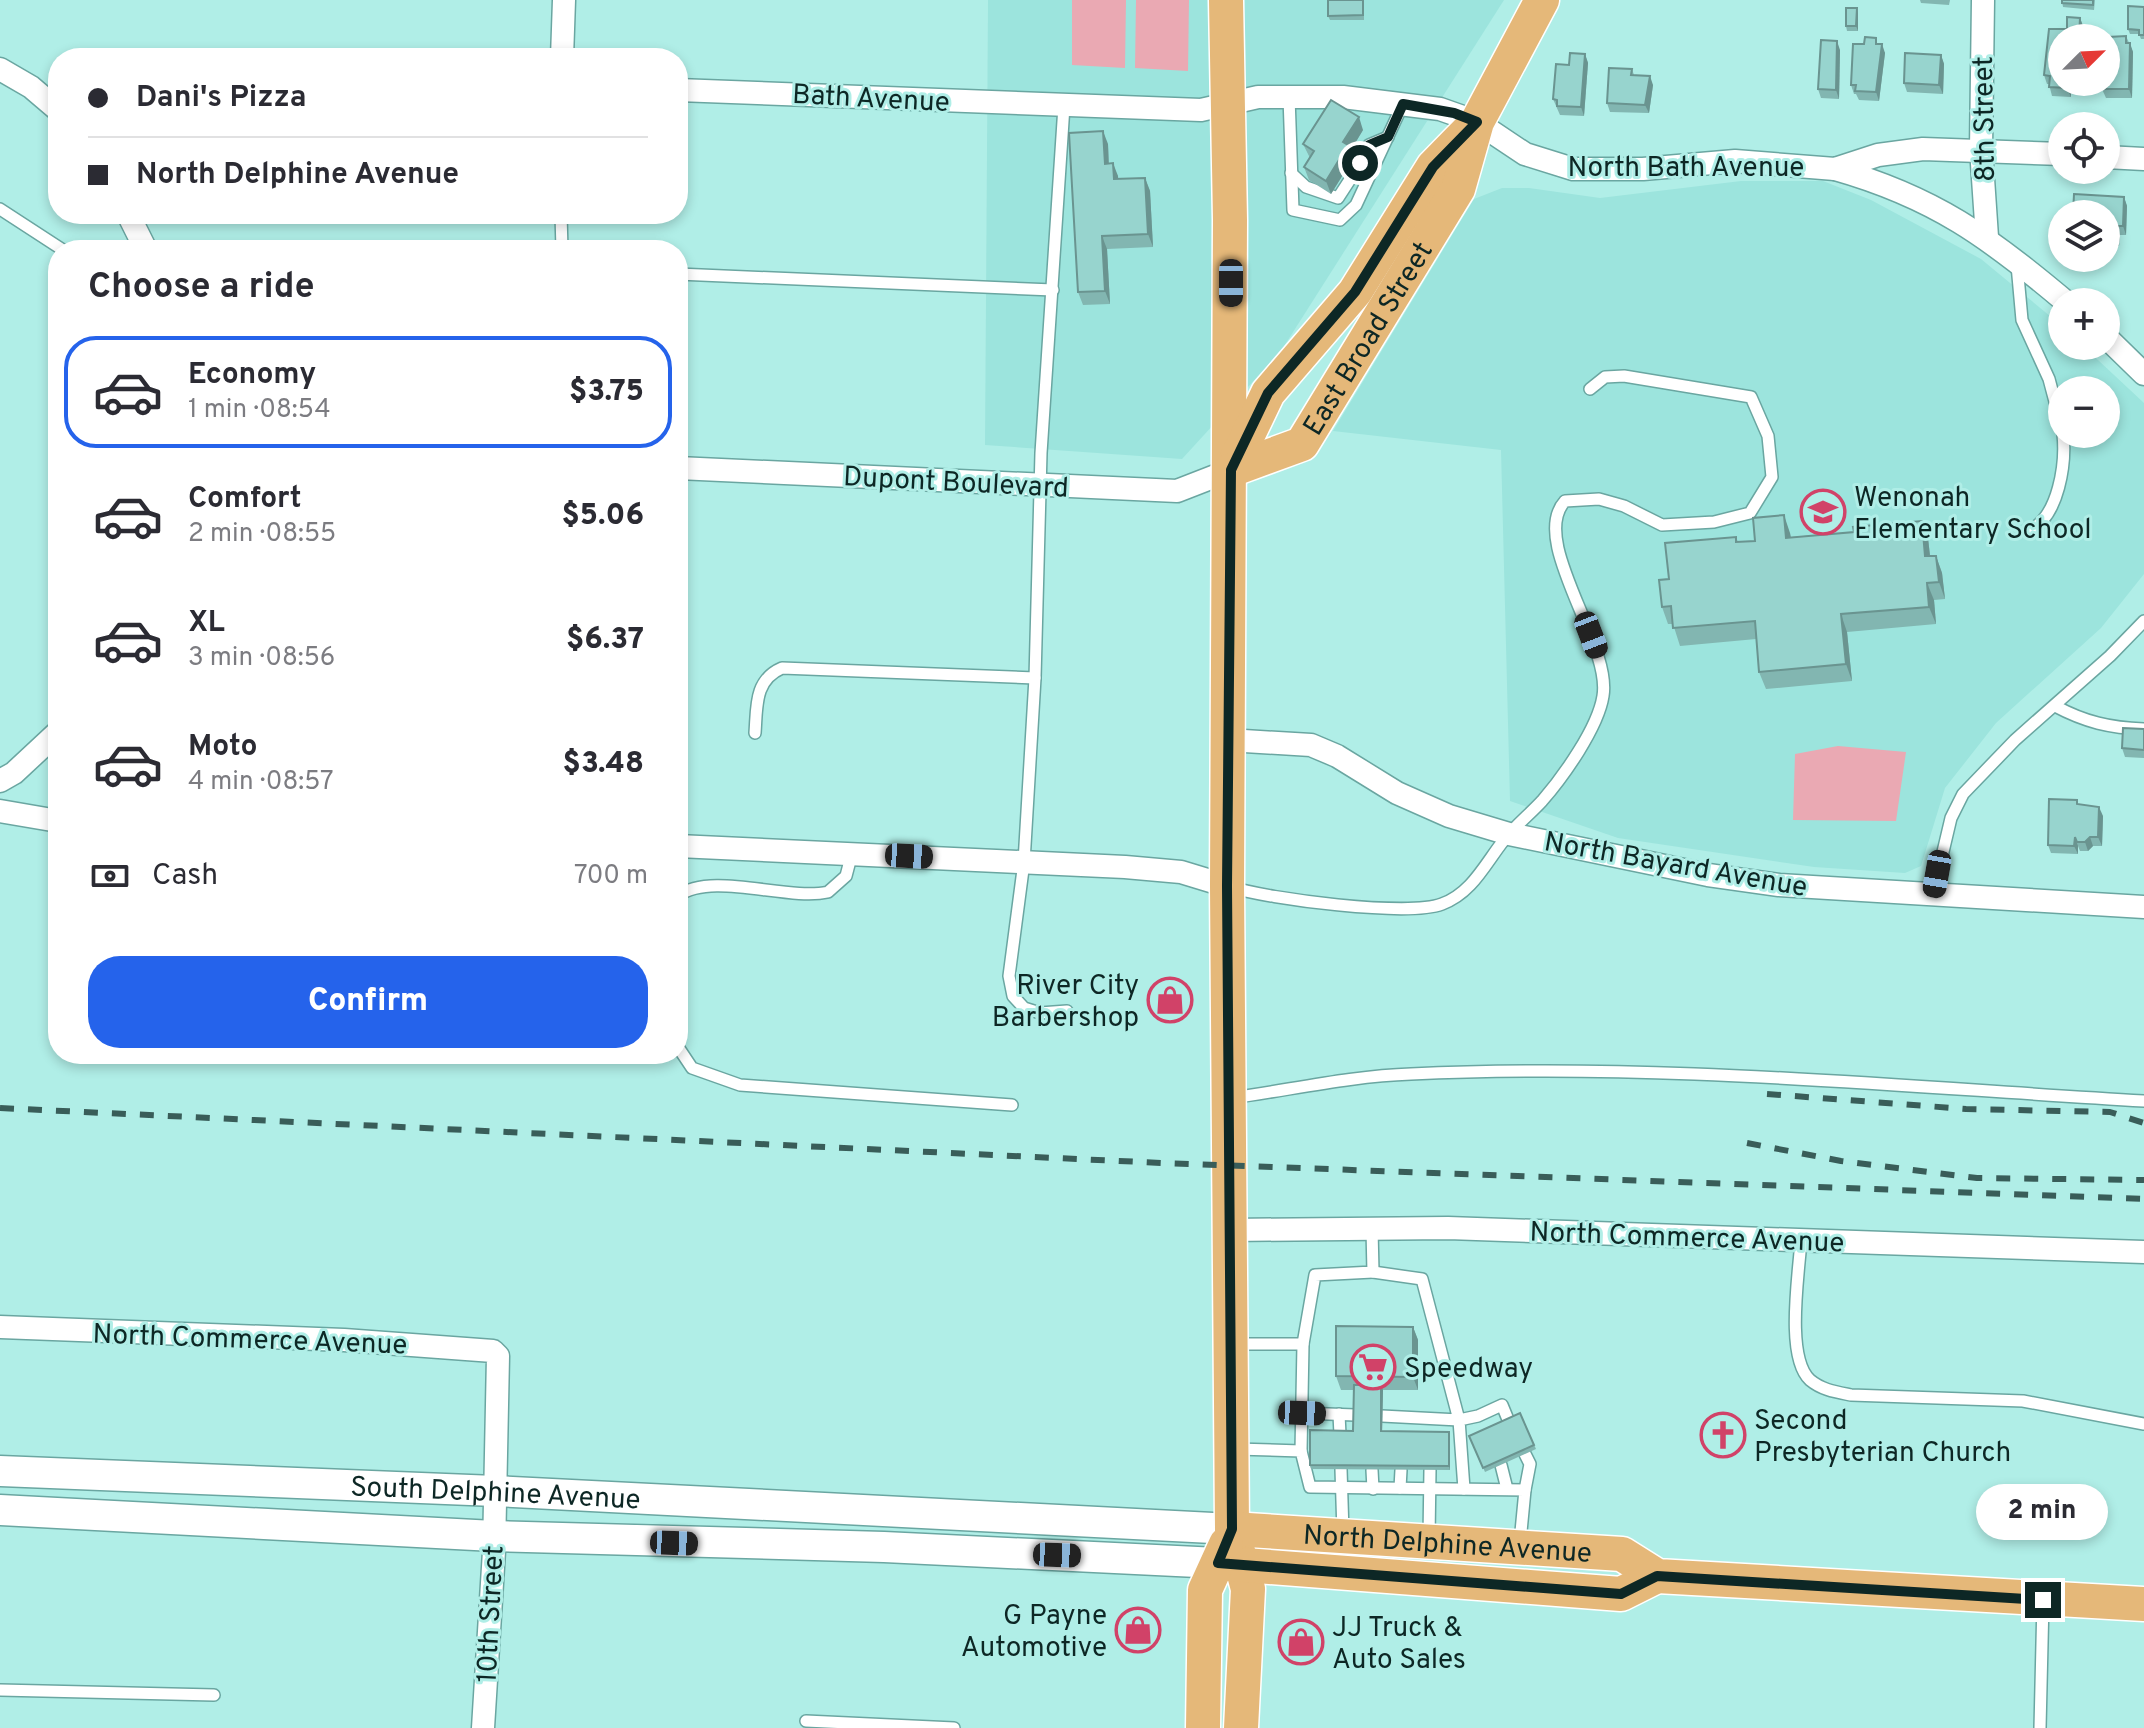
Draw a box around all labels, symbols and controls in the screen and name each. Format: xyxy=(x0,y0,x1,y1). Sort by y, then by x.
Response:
north arrow xyxy=(2048,24,2120,96)
map controls xyxy=(2048,24,2120,448)
street label: 8th Street xyxy=(1967,56,2005,182)
street label: Bath Avenue xyxy=(791,78,951,122)
text: Dani's Pizza xyxy=(136,80,307,117)
button: locate xyxy=(2048,112,2120,184)
route start xyxy=(1342,145,1378,181)
street label: North Bath Avenue xyxy=(1568,151,1804,187)
text: North Delphine Avenue xyxy=(136,157,459,194)
button: layers xyxy=(2048,200,2120,272)
street label: East Broad Street xyxy=(1297,236,1442,443)
car xyxy=(1219,259,1243,307)
text: Choose a ride xyxy=(88,265,314,311)
button: + xyxy=(2048,288,2120,360)
icon: car xyxy=(92,356,164,428)
text: Economy xyxy=(188,357,316,394)
text: $3.75 xyxy=(569,374,644,411)
button: − xyxy=(2048,376,2120,448)
text: 1 min · 08:54 xyxy=(188,394,331,427)
street label: Dupont Boulevard xyxy=(842,460,1070,508)
icon: car xyxy=(92,480,164,552)
text: Comfort xyxy=(188,481,301,518)
place label: Wenonah Elementary School xyxy=(1854,481,2092,549)
school or university icon: Wenonah Elementary School xyxy=(1799,488,1847,536)
text: $5.06 xyxy=(562,498,644,535)
text: 2 min · 08:55 xyxy=(188,518,336,551)
icon: car xyxy=(92,604,164,676)
text: XL xyxy=(188,605,225,642)
car xyxy=(1571,608,1611,662)
text: $6.37 xyxy=(566,622,644,659)
text: 3 min · 08:56 xyxy=(188,642,335,675)
icon: car xyxy=(92,728,164,800)
text: Moto xyxy=(188,729,258,766)
text: $3.48 xyxy=(563,746,644,783)
text: 4 min · 08:57 xyxy=(188,766,334,799)
street label: North Bayard Avenue xyxy=(1541,825,1810,907)
car xyxy=(884,843,934,869)
car xyxy=(1921,848,1953,900)
icon: cash xyxy=(88,854,132,898)
text: Cash xyxy=(152,858,218,895)
text: 700 m xyxy=(574,860,648,893)
button: Confirm xyxy=(88,956,648,1048)
place label: River City Barbershop xyxy=(992,969,1139,1037)
shop icon: River City Barbershop xyxy=(1146,976,1194,1024)
street label: North Commerce Avenue xyxy=(1529,1216,1845,1262)
street label: North Commerce Avenue xyxy=(92,1318,408,1364)
supermarket icon: Speedway xyxy=(1349,1343,1397,1391)
place label: Speedway xyxy=(1404,1352,1533,1388)
car xyxy=(1278,1400,1326,1426)
place label: Second Presbyterian Church xyxy=(1754,1404,2011,1472)
church icon: Second Presbyterian Church xyxy=(1699,1411,1747,1459)
street label: South Delphine Avenue xyxy=(350,1470,641,1519)
callout: 2 min xyxy=(1977,1484,2109,1540)
text: 2 min xyxy=(2008,1495,2076,1528)
street label: North Delphine Avenue xyxy=(1302,1519,1593,1573)
car xyxy=(650,1530,698,1556)
car xyxy=(1033,1542,1081,1568)
street label: 10th Street xyxy=(470,1544,514,1684)
route end xyxy=(2025,1582,2061,1618)
place label: G Payne Automotive xyxy=(961,1599,1107,1667)
shop icon: G Payne Automotive xyxy=(1114,1606,1162,1654)
place label: JJ Truck & Auto Sales xyxy=(1332,1611,1466,1679)
shop icon: JJ Truck & Auto Sales xyxy=(1277,1618,1325,1666)

